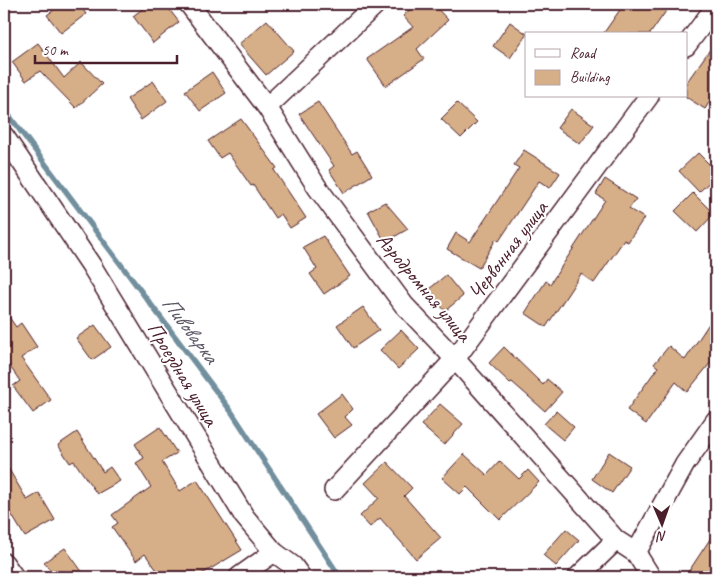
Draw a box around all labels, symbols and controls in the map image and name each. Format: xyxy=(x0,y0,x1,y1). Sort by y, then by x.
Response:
scale bar xyxy=(35,32,178,64)
legend xyxy=(525,32,688,98)
text: 50 m xyxy=(42,41,69,60)
text: Road xyxy=(570,44,597,63)
text: Building xyxy=(570,68,610,87)
street label: Червонная улица xyxy=(463,194,554,304)
street label: Аэродромная улица xyxy=(371,227,478,348)
water label: Пивоварка xyxy=(156,290,226,371)
street label: Проездная улица xyxy=(142,317,225,432)
north arrow xyxy=(638,498,688,548)
text: N xyxy=(655,528,667,545)

